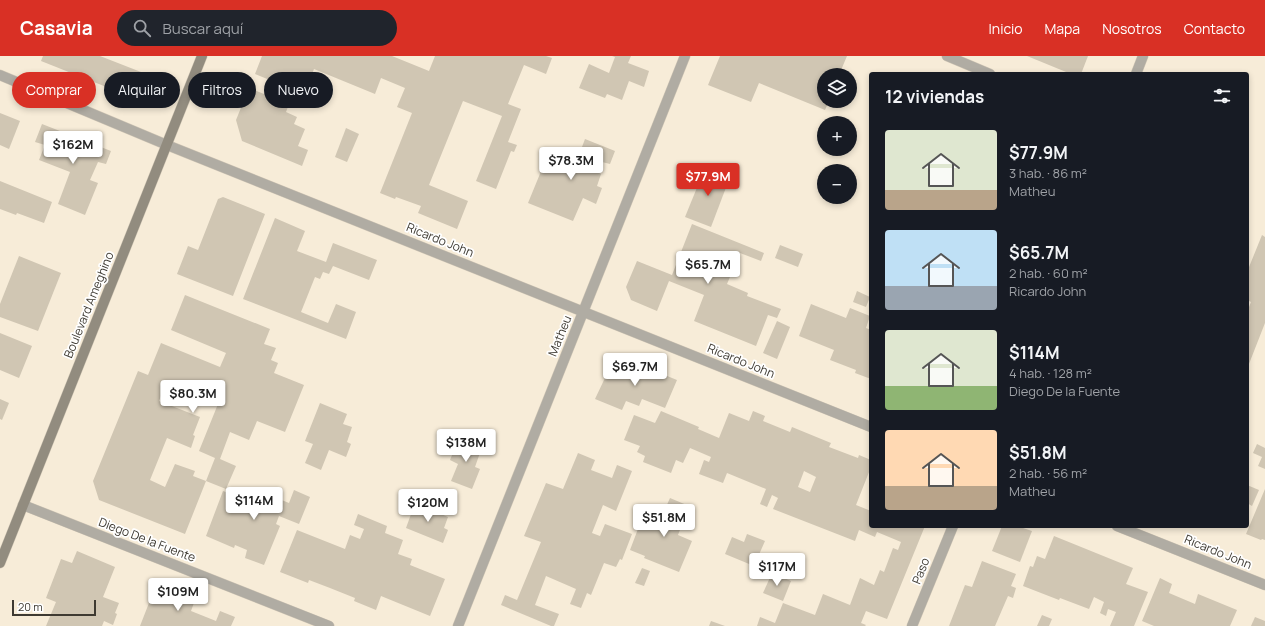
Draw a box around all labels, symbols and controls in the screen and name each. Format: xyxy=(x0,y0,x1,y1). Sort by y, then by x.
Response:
search box xyxy=(117,10,397,46)
text: Casavia xyxy=(20,15,93,41)
icon: search xyxy=(131,17,153,39)
text: Buscar aquí xyxy=(163,18,243,39)
text: Inicio xyxy=(989,19,1023,38)
text: Mapa xyxy=(1045,19,1080,38)
text: Nosotros xyxy=(1102,19,1162,38)
text: Contacto xyxy=(1184,19,1245,38)
map controls xyxy=(817,68,857,204)
button: layers xyxy=(817,68,857,108)
chip: Comprar xyxy=(12,72,96,108)
chip: Alquilar xyxy=(104,72,180,108)
chip: Filtros xyxy=(188,72,256,108)
chip: Nuevo xyxy=(264,72,333,108)
text: 12 viviendas xyxy=(885,85,984,108)
icon: filters xyxy=(1211,85,1233,107)
button: + xyxy=(817,116,857,156)
pin: $162M xyxy=(45,131,101,165)
text: $162M xyxy=(53,135,93,153)
text: $77.9M xyxy=(1009,141,1068,164)
icon: home xyxy=(917,146,965,194)
pin: $78.3M xyxy=(538,147,604,181)
text: $78.3M xyxy=(548,151,594,169)
pin: $77.9M xyxy=(675,163,741,197)
button: − xyxy=(817,164,857,204)
text: 3 hab. · 86 m² xyxy=(1009,164,1087,182)
text: $77.9M xyxy=(685,167,731,185)
text: Matheu xyxy=(1009,182,1055,200)
street label: Ricardo John xyxy=(404,218,476,261)
text: $65.7M xyxy=(1009,241,1069,264)
icon: home xyxy=(917,246,965,294)
street label: Boulevard Ameghino xyxy=(59,249,118,360)
pin: $65.7M xyxy=(675,251,741,285)
text: $65.7M xyxy=(685,255,731,273)
text: 2 hab. · 60 m² xyxy=(1009,264,1088,282)
text: Ricardo John xyxy=(1009,282,1086,300)
street label: Matheu xyxy=(544,313,575,359)
street label: Ricardo John xyxy=(705,339,777,382)
text: $114M xyxy=(1009,341,1059,364)
icon: home xyxy=(917,346,965,394)
pin: $69.7M xyxy=(602,353,668,387)
text: $69.7M xyxy=(612,357,658,375)
text: 4 hab. · 128 m² xyxy=(1009,364,1092,382)
pin: $80.3M xyxy=(160,380,226,414)
text: Diego De la Fuente xyxy=(1009,382,1120,400)
text: $80.3M xyxy=(169,384,217,402)
pin: $138M xyxy=(438,429,494,463)
text: $138M xyxy=(446,433,486,451)
text: $51.8M xyxy=(1009,441,1067,464)
icon: home xyxy=(917,446,965,494)
text: 2 hab. · 56 m² xyxy=(1009,464,1087,482)
text: Matheu xyxy=(1009,482,1055,500)
pin: $114M xyxy=(226,487,282,521)
pin: $120M xyxy=(400,489,456,523)
text: $114M xyxy=(235,491,273,509)
text: $120M xyxy=(407,493,449,511)
pin: $51.8M xyxy=(631,504,697,538)
text: $51.8M xyxy=(642,508,686,526)
street label: Diego De la Fuente xyxy=(96,513,198,566)
street label: Ricardo John xyxy=(1182,530,1254,573)
pin: $117M xyxy=(749,553,805,587)
street label: Paso xyxy=(908,555,933,587)
text: $117M xyxy=(758,557,796,575)
pin: $109M xyxy=(150,578,206,612)
text: $109M xyxy=(157,582,199,600)
scale bar xyxy=(12,598,96,617)
text: 20 m xyxy=(18,599,43,614)

